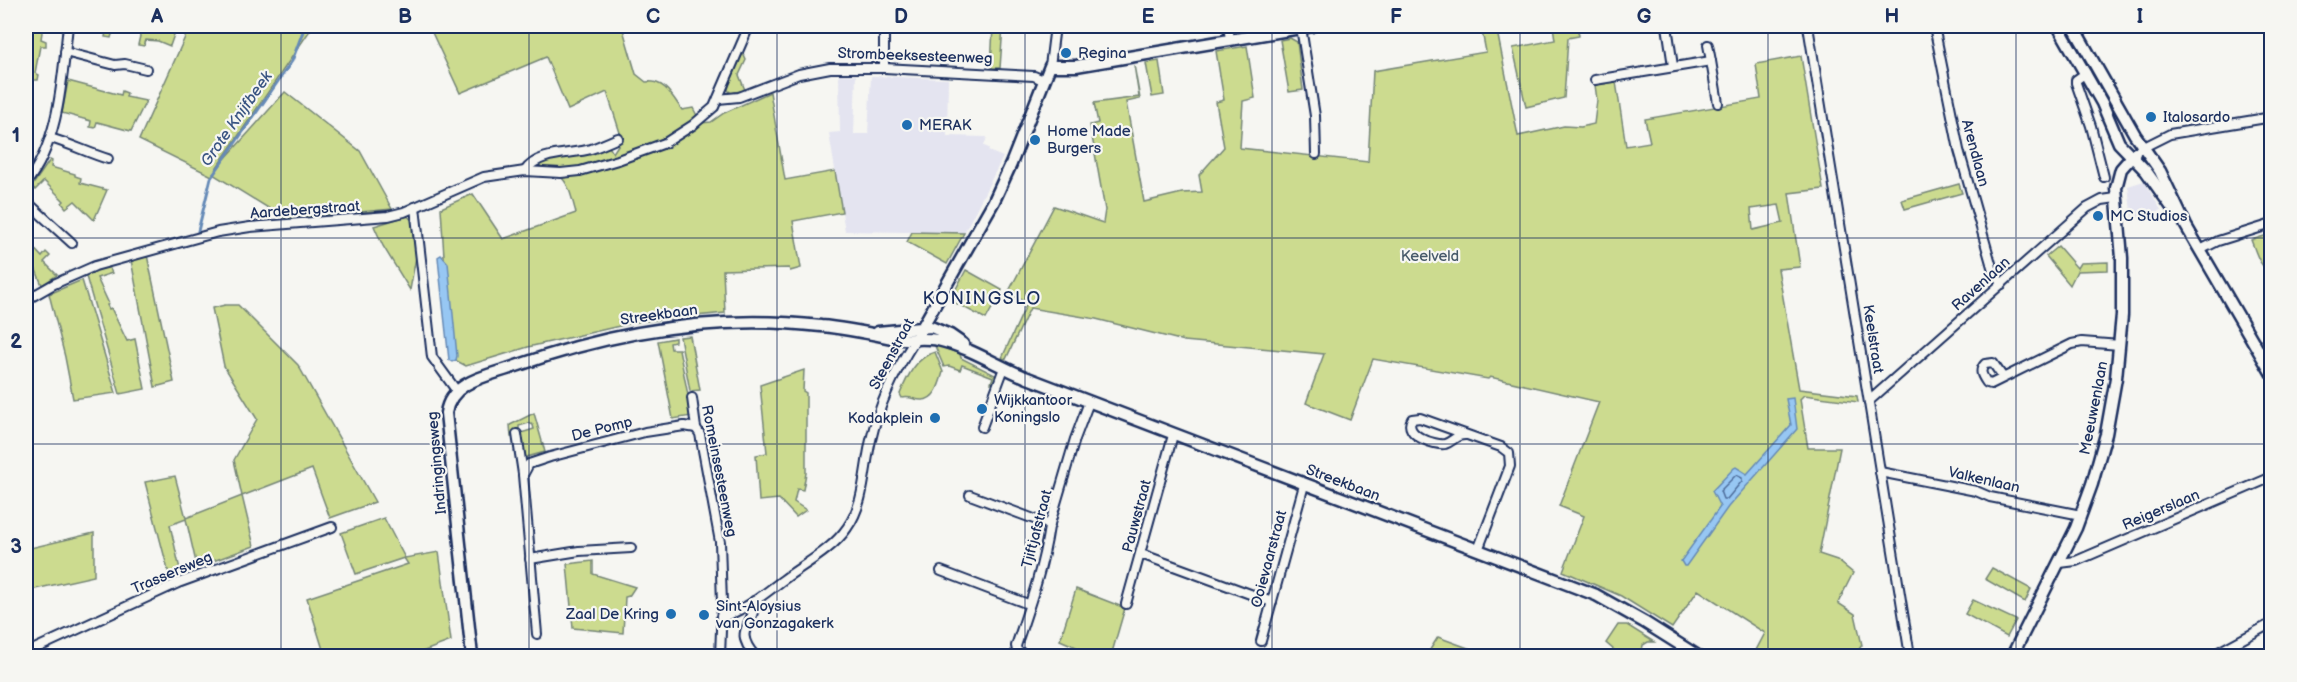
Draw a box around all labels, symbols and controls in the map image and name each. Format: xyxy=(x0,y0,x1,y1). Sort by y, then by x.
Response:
text: A xyxy=(150,5,164,29)
text: B xyxy=(398,5,412,29)
text: C xyxy=(646,5,660,29)
text: D xyxy=(894,5,908,29)
text: E xyxy=(1142,5,1155,29)
text: F xyxy=(1390,5,1402,29)
text: G xyxy=(1637,5,1652,29)
text: H xyxy=(1885,5,1899,29)
text: I xyxy=(2137,5,2143,29)
street label: Strombeeksesteenweg xyxy=(837,44,993,68)
place label: Regina xyxy=(1078,44,1127,63)
marker: Regina xyxy=(1059,46,1073,60)
water label: Grote Knijfbeek xyxy=(197,67,278,170)
place label: Italosardo xyxy=(2163,108,2230,127)
marker: Italosardo xyxy=(2144,110,2158,124)
place label: MERAK xyxy=(919,116,972,135)
street label: Arendlaan xyxy=(1957,117,1993,189)
marker: MERAK xyxy=(900,118,914,132)
place label: Home Made Burgers xyxy=(1047,122,1131,158)
text: 1 xyxy=(12,124,20,148)
marker: Home Made Burgers xyxy=(1028,133,1042,147)
street label: Aardebergstraat xyxy=(250,197,361,223)
place label: MC Studios xyxy=(2110,207,2188,226)
marker: MC Studios xyxy=(2091,209,2105,223)
park label: Keelveld xyxy=(1401,247,1459,266)
street label: Ravenlaan xyxy=(1948,253,2014,315)
district label: KONINGSLO xyxy=(922,288,1042,309)
street label: Streekbaan xyxy=(619,300,699,330)
street label: Keelstraat xyxy=(1858,303,1888,375)
street label: Steenstraat xyxy=(865,315,919,393)
text: 2 xyxy=(10,330,22,354)
street label: Meeuwenlaan xyxy=(2076,360,2112,456)
place label: Wijkkantoor Koningslo xyxy=(994,391,1073,427)
marker: Wijkkantoor Koningslo xyxy=(975,402,989,416)
street label: Romeinsesteenweg xyxy=(697,403,741,539)
place label: Kodakplein xyxy=(848,409,923,428)
street label: Indringingsweg xyxy=(423,411,451,515)
marker: Kodakplein xyxy=(928,411,942,425)
street label: De Pomp xyxy=(570,412,635,446)
street label: Streekbaan xyxy=(1303,460,1383,506)
street label: Valkenlaan xyxy=(1946,463,2022,497)
street label: Pauwstraat xyxy=(1118,477,1156,554)
street label: Reigerslaan xyxy=(2119,485,2203,535)
street label: Tjiftjafstraat xyxy=(1017,487,1057,570)
street label: Ooievaarstraat xyxy=(1247,508,1291,610)
text: 3 xyxy=(10,535,22,559)
street label: Trassersweg xyxy=(129,547,215,599)
place label: Sint-Aloysius van Gonzagakerk xyxy=(715,597,834,633)
place label: Zaal De Kring xyxy=(565,605,659,624)
marker: Zaal De Kring xyxy=(664,607,678,621)
marker: Sint-Aloysius van Gonzagakerk xyxy=(697,608,711,622)

